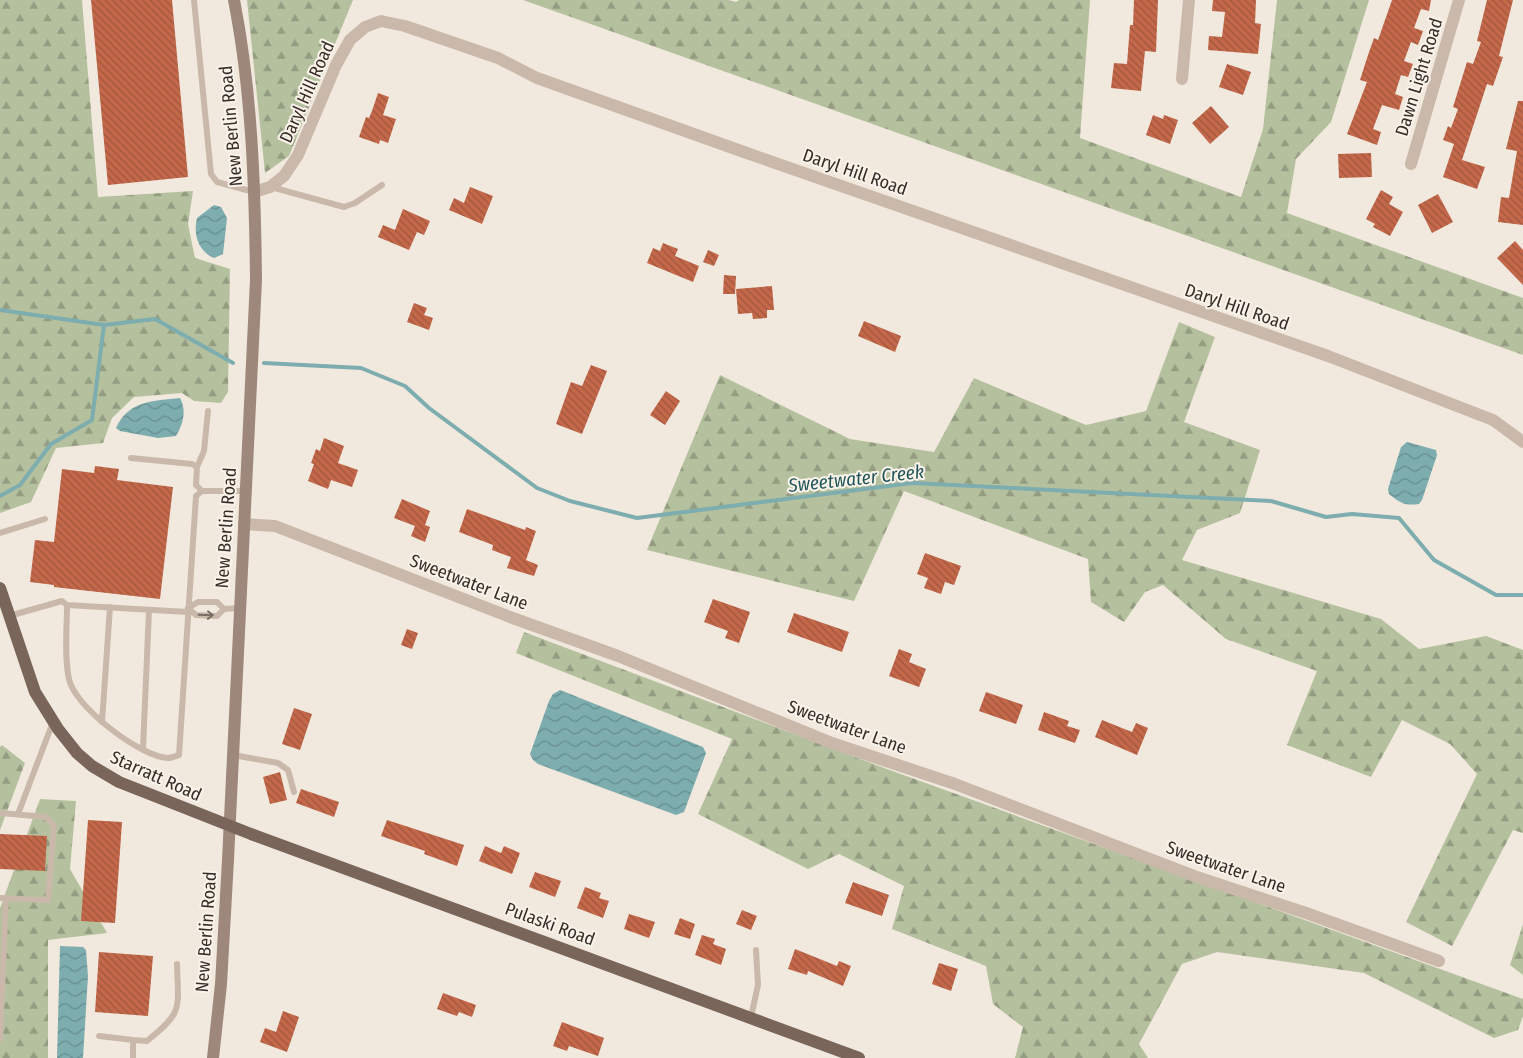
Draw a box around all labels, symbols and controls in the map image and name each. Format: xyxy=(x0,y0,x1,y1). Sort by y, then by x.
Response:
street label: Dawn Light Road xyxy=(1391,15,1447,139)
street label: Daryl Hill Road xyxy=(275,38,339,146)
street label: New Berlin Road xyxy=(215,65,247,187)
street label: Daryl Hill Road xyxy=(800,144,910,200)
street label: Daryl Hill Road xyxy=(1182,279,1292,335)
water label: Sweetwater Creek xyxy=(786,460,925,497)
street label: New Berlin Road xyxy=(211,467,241,589)
street label: Sweetwater Lane xyxy=(407,549,531,615)
one-way arrow xyxy=(198,611,214,620)
street label: Sweetwater Lane xyxy=(785,695,910,759)
street label: Starratt Road xyxy=(107,746,205,806)
street label: Sweetwater Lane xyxy=(1163,836,1289,898)
street label: New Berlin Road xyxy=(191,871,221,993)
street label: Pulaski Road xyxy=(502,898,598,950)

